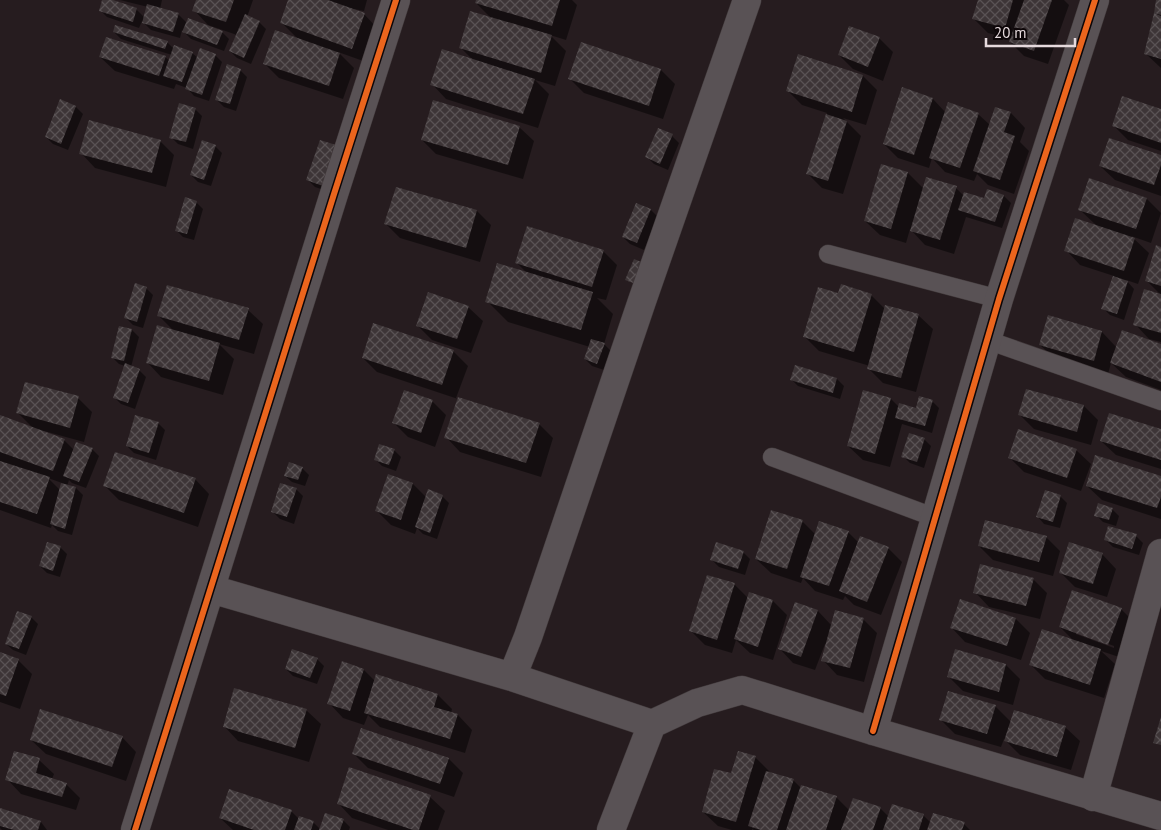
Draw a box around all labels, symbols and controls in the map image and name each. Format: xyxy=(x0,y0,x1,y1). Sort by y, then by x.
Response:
scale bar xyxy=(986,15,1075,47)
text: 20 m xyxy=(994,23,1027,42)

